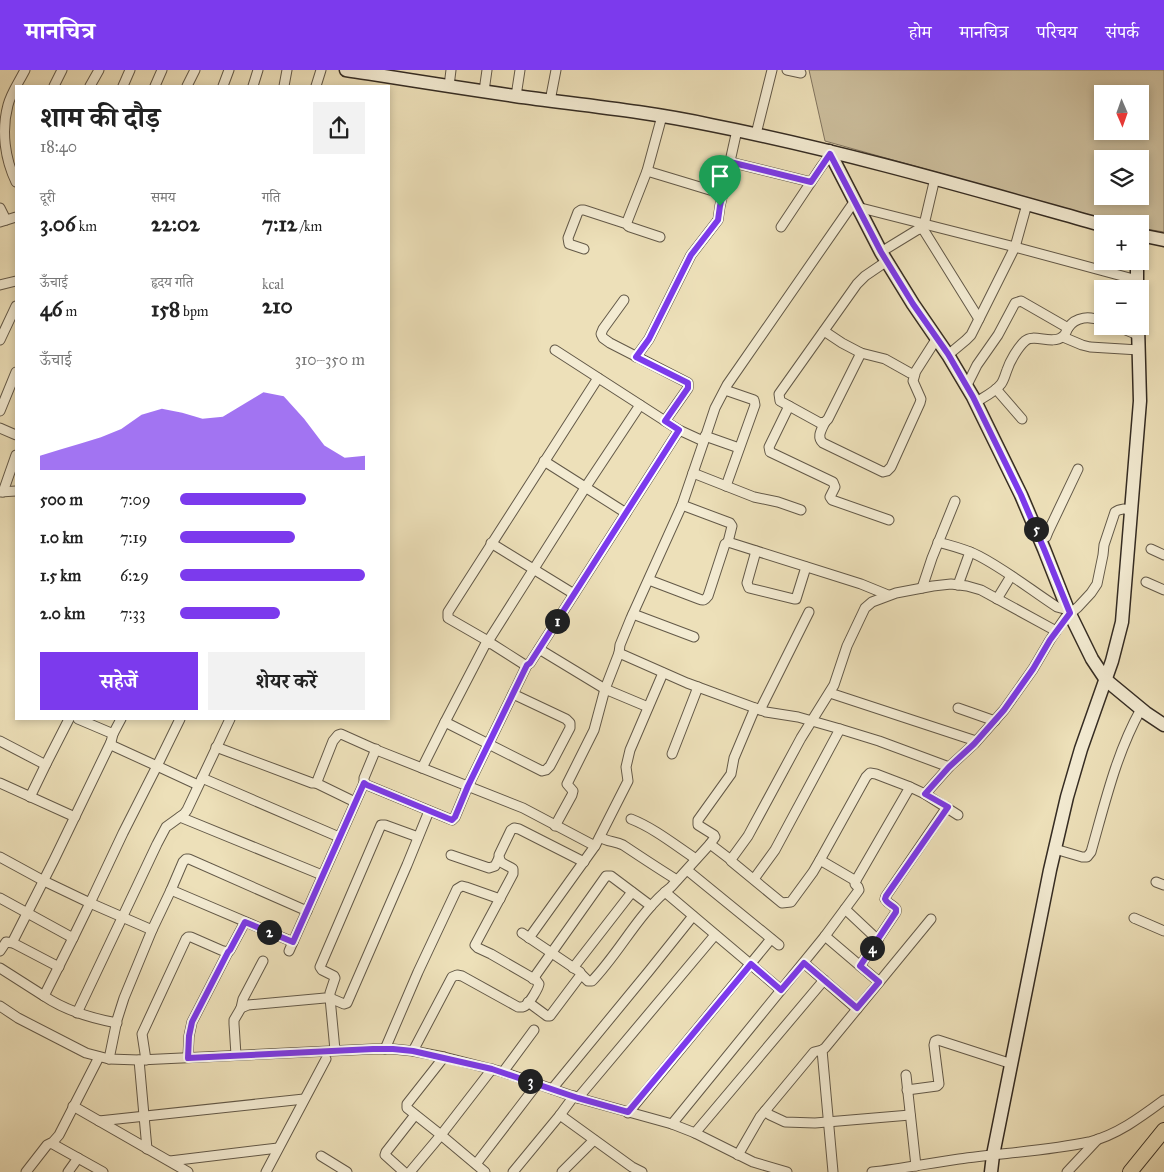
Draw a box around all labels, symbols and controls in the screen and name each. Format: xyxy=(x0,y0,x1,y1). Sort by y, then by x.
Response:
text: मानचित्र xyxy=(25,16,95,46)
text: होम xyxy=(909,21,932,43)
text: मानचित्र xyxy=(960,21,1008,43)
text: परिचय xyxy=(1036,21,1077,43)
text: संपर्क xyxy=(1105,21,1139,43)
north arrow xyxy=(1094,85,1149,140)
map controls xyxy=(1094,85,1149,335)
text: शाम की दौड़ xyxy=(40,100,160,135)
button: share xyxy=(313,102,365,154)
text: 18:40 xyxy=(40,137,77,156)
button: layers xyxy=(1094,150,1149,205)
pin xyxy=(699,155,741,206)
icon: arrive xyxy=(706,162,734,190)
text: दूरी xyxy=(40,189,55,206)
text: समय xyxy=(151,189,176,206)
text: गति xyxy=(262,189,280,206)
text: 3.06 xyxy=(40,211,76,237)
text: 22:02 xyxy=(151,211,200,237)
text: 7:12 xyxy=(262,211,297,237)
button: + xyxy=(1094,215,1149,270)
text: km xyxy=(76,218,97,235)
text: /km xyxy=(297,218,322,235)
text: ऊँचाई xyxy=(40,274,68,291)
text: हृदय गति xyxy=(151,274,193,291)
text: kcal xyxy=(262,276,284,293)
button: − xyxy=(1094,280,1149,335)
text: 210 xyxy=(262,293,293,319)
text: 46 xyxy=(40,296,62,322)
text: 158 xyxy=(151,296,180,322)
text: m xyxy=(62,303,77,320)
text: bpm xyxy=(180,303,209,320)
text: ऊँचाई xyxy=(40,350,72,369)
text: 310–350 m xyxy=(295,350,365,369)
text: 500 m xyxy=(40,490,83,509)
text: 7:09 xyxy=(120,490,150,509)
pin: 5 xyxy=(1024,516,1048,542)
text: 5 xyxy=(1033,521,1040,538)
text: 1.0 km xyxy=(40,528,83,547)
text: 7:19 xyxy=(120,528,147,547)
text: 1.5 km xyxy=(40,566,81,585)
text: 6:29 xyxy=(120,566,149,585)
text: 2.0 km xyxy=(40,604,85,623)
text: 7:33 xyxy=(120,604,145,623)
pin: 1 xyxy=(544,608,570,634)
text: 1 xyxy=(555,613,560,630)
button: सहेजें xyxy=(40,652,198,710)
button: शेयर करें xyxy=(208,652,365,710)
pin: 2 xyxy=(256,920,282,944)
text: 2 xyxy=(266,924,273,941)
pin: 4 xyxy=(860,936,884,960)
text: 4 xyxy=(869,940,876,957)
pin: 3 xyxy=(518,1068,542,1094)
text: 3 xyxy=(528,1073,533,1090)

